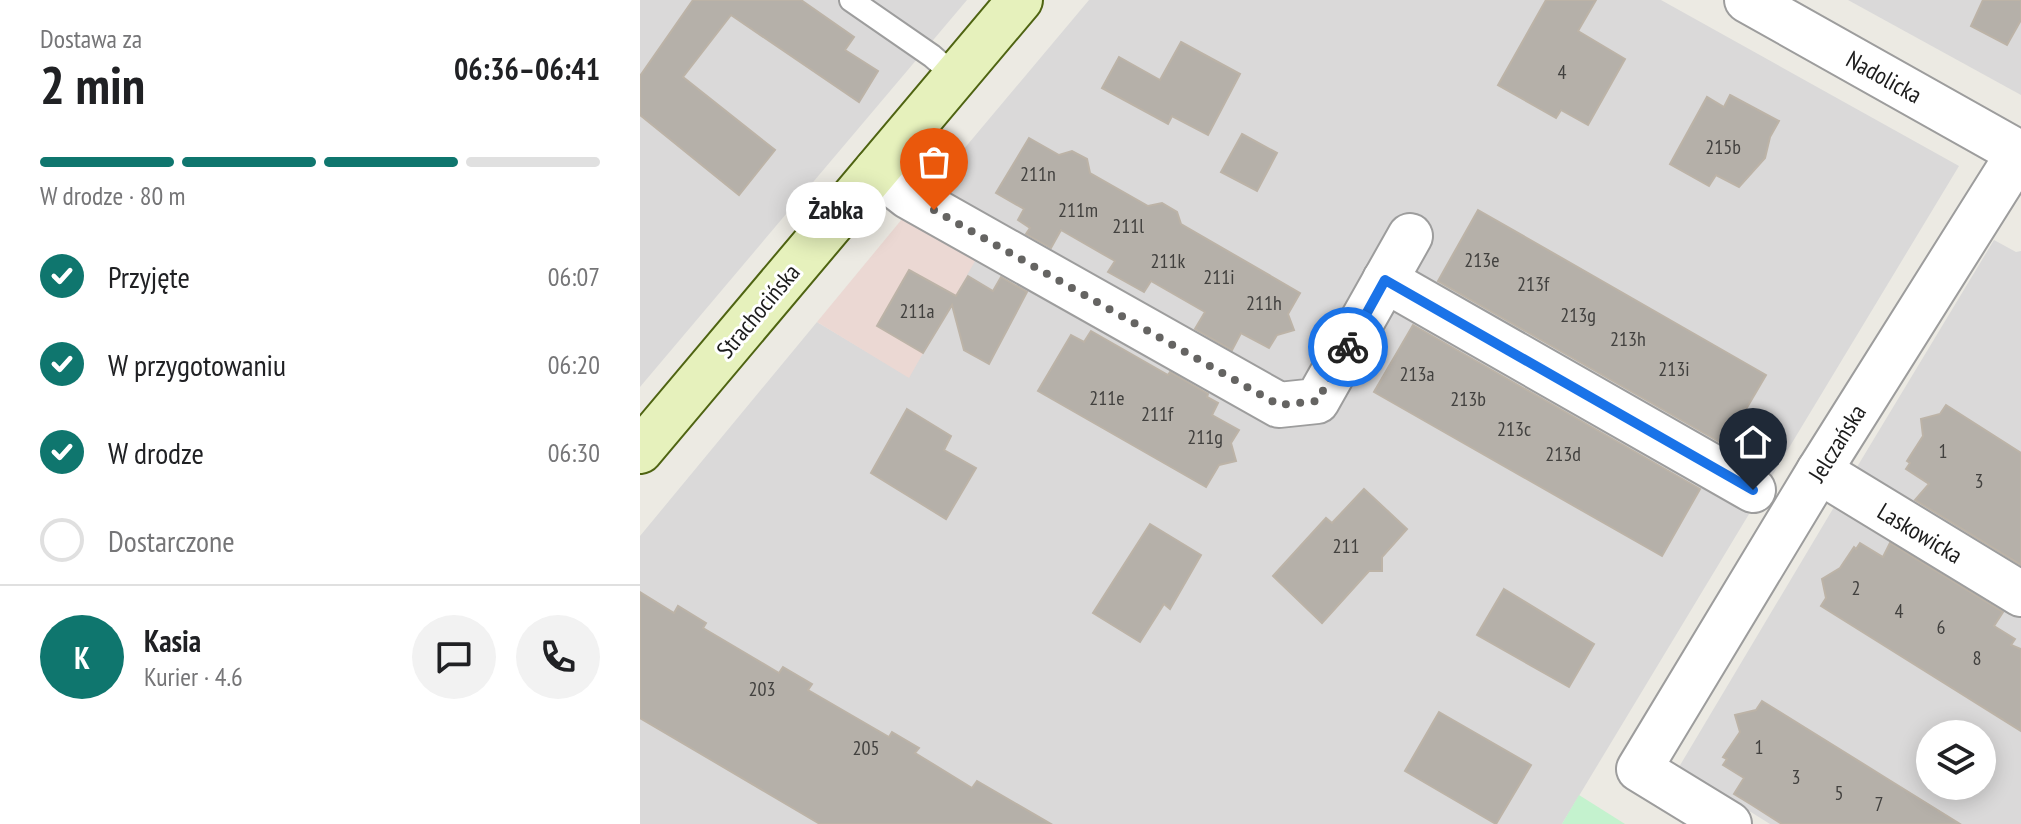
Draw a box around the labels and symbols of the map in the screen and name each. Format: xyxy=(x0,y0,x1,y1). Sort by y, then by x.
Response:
street label: Nadolicka xyxy=(1841,44,1927,110)
house number: 4 xyxy=(1558,59,1567,85)
pin xyxy=(900,128,968,210)
house number: 215b xyxy=(1705,134,1741,160)
house number: 211n xyxy=(1020,161,1056,187)
callout: Żabka xyxy=(786,182,886,238)
house number: 211m xyxy=(1058,197,1098,223)
house number: 211l xyxy=(1112,213,1144,239)
house number: 213e xyxy=(1464,247,1500,273)
house number: 211k xyxy=(1151,248,1186,274)
street label: Strachocińska xyxy=(710,257,806,365)
house number: 211i xyxy=(1203,264,1235,290)
house number: 213f xyxy=(1517,271,1550,297)
house number: 211h xyxy=(1246,290,1282,316)
house number: 211a xyxy=(900,298,935,324)
house number: 213g xyxy=(1560,302,1596,328)
courier xyxy=(1308,307,1388,387)
house number: 213h xyxy=(1610,326,1646,352)
house number: 213i xyxy=(1658,356,1690,382)
house number: 213a xyxy=(1400,361,1435,387)
house number: 211e xyxy=(1089,385,1125,411)
house number: 213b xyxy=(1450,386,1486,412)
street label: Jelczańska xyxy=(1801,399,1873,488)
house number: 211f xyxy=(1141,401,1174,427)
pin xyxy=(1719,408,1787,490)
house number: 213c xyxy=(1497,416,1531,442)
house number: 211g xyxy=(1187,424,1223,450)
house number: 1 xyxy=(1939,438,1948,464)
house number: 213d xyxy=(1545,441,1581,467)
house number: 3 xyxy=(1975,468,1984,494)
street label: Laskowicka xyxy=(1872,496,1968,570)
house number: 211 xyxy=(1333,533,1360,559)
house number: 2 xyxy=(1852,575,1861,601)
house number: 4 xyxy=(1895,598,1904,624)
house number: 6 xyxy=(1937,614,1946,640)
house number: 8 xyxy=(1973,645,1982,671)
house number: 203 xyxy=(749,676,776,702)
house number: 1 xyxy=(1755,734,1764,760)
house number: 205 xyxy=(853,735,880,761)
house number: 3 xyxy=(1792,764,1801,790)
house number: 5 xyxy=(1835,780,1844,806)
house number: 7 xyxy=(1875,791,1884,817)

